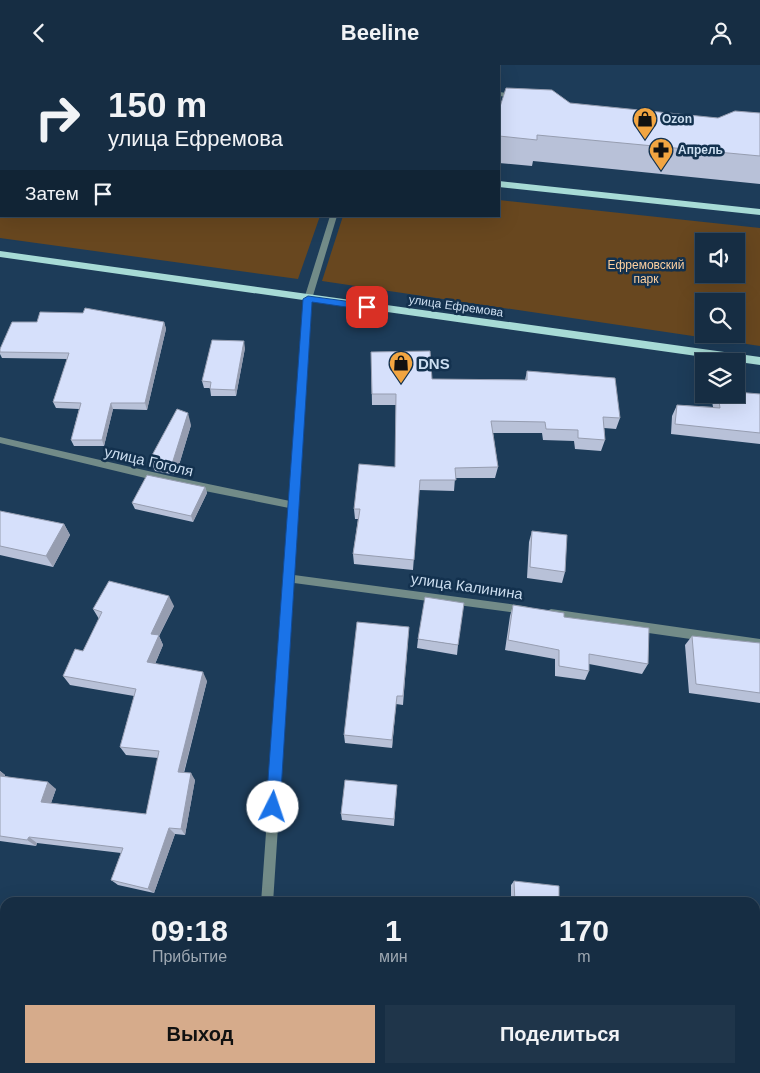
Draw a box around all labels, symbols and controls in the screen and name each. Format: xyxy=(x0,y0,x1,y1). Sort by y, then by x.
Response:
icon: back xyxy=(25,19,53,47)
icon: person xyxy=(707,19,735,47)
text: Beeline xyxy=(341,20,419,45)
icon: right xyxy=(25,85,90,150)
text: 150 m xyxy=(108,85,207,124)
shop icon: Ozon xyxy=(632,106,658,140)
place label: Ozon xyxy=(662,112,692,126)
text: улица Ефремова xyxy=(108,126,283,151)
pharmacy icon: Апрель xyxy=(648,137,674,171)
place label: Апрель xyxy=(678,143,723,157)
icon: arrive xyxy=(89,180,117,208)
text: Затем xyxy=(25,183,79,204)
map controls xyxy=(695,233,745,403)
button: sound xyxy=(695,233,745,283)
park label: Ефремовский парк xyxy=(607,258,685,286)
pin xyxy=(346,286,388,328)
street label: улица Ефремова xyxy=(408,292,505,320)
icon: arrive xyxy=(353,293,381,321)
button: search xyxy=(695,293,745,343)
shop icon: DNS xyxy=(388,350,414,384)
button: layers xyxy=(695,353,745,403)
place label: DNS xyxy=(418,355,450,372)
street label: улица Гоголя xyxy=(103,442,195,480)
street label: улица Калинина xyxy=(410,570,525,602)
position arrow xyxy=(246,780,298,832)
text: 09:18 xyxy=(151,914,228,947)
text: 1 xyxy=(385,914,402,947)
text: 170 xyxy=(559,914,609,947)
text: Прибытие xyxy=(152,948,227,965)
text: мин xyxy=(379,948,408,965)
text: m xyxy=(577,948,590,965)
button: Выход xyxy=(25,1005,375,1063)
button: Поделиться xyxy=(385,1005,735,1063)

